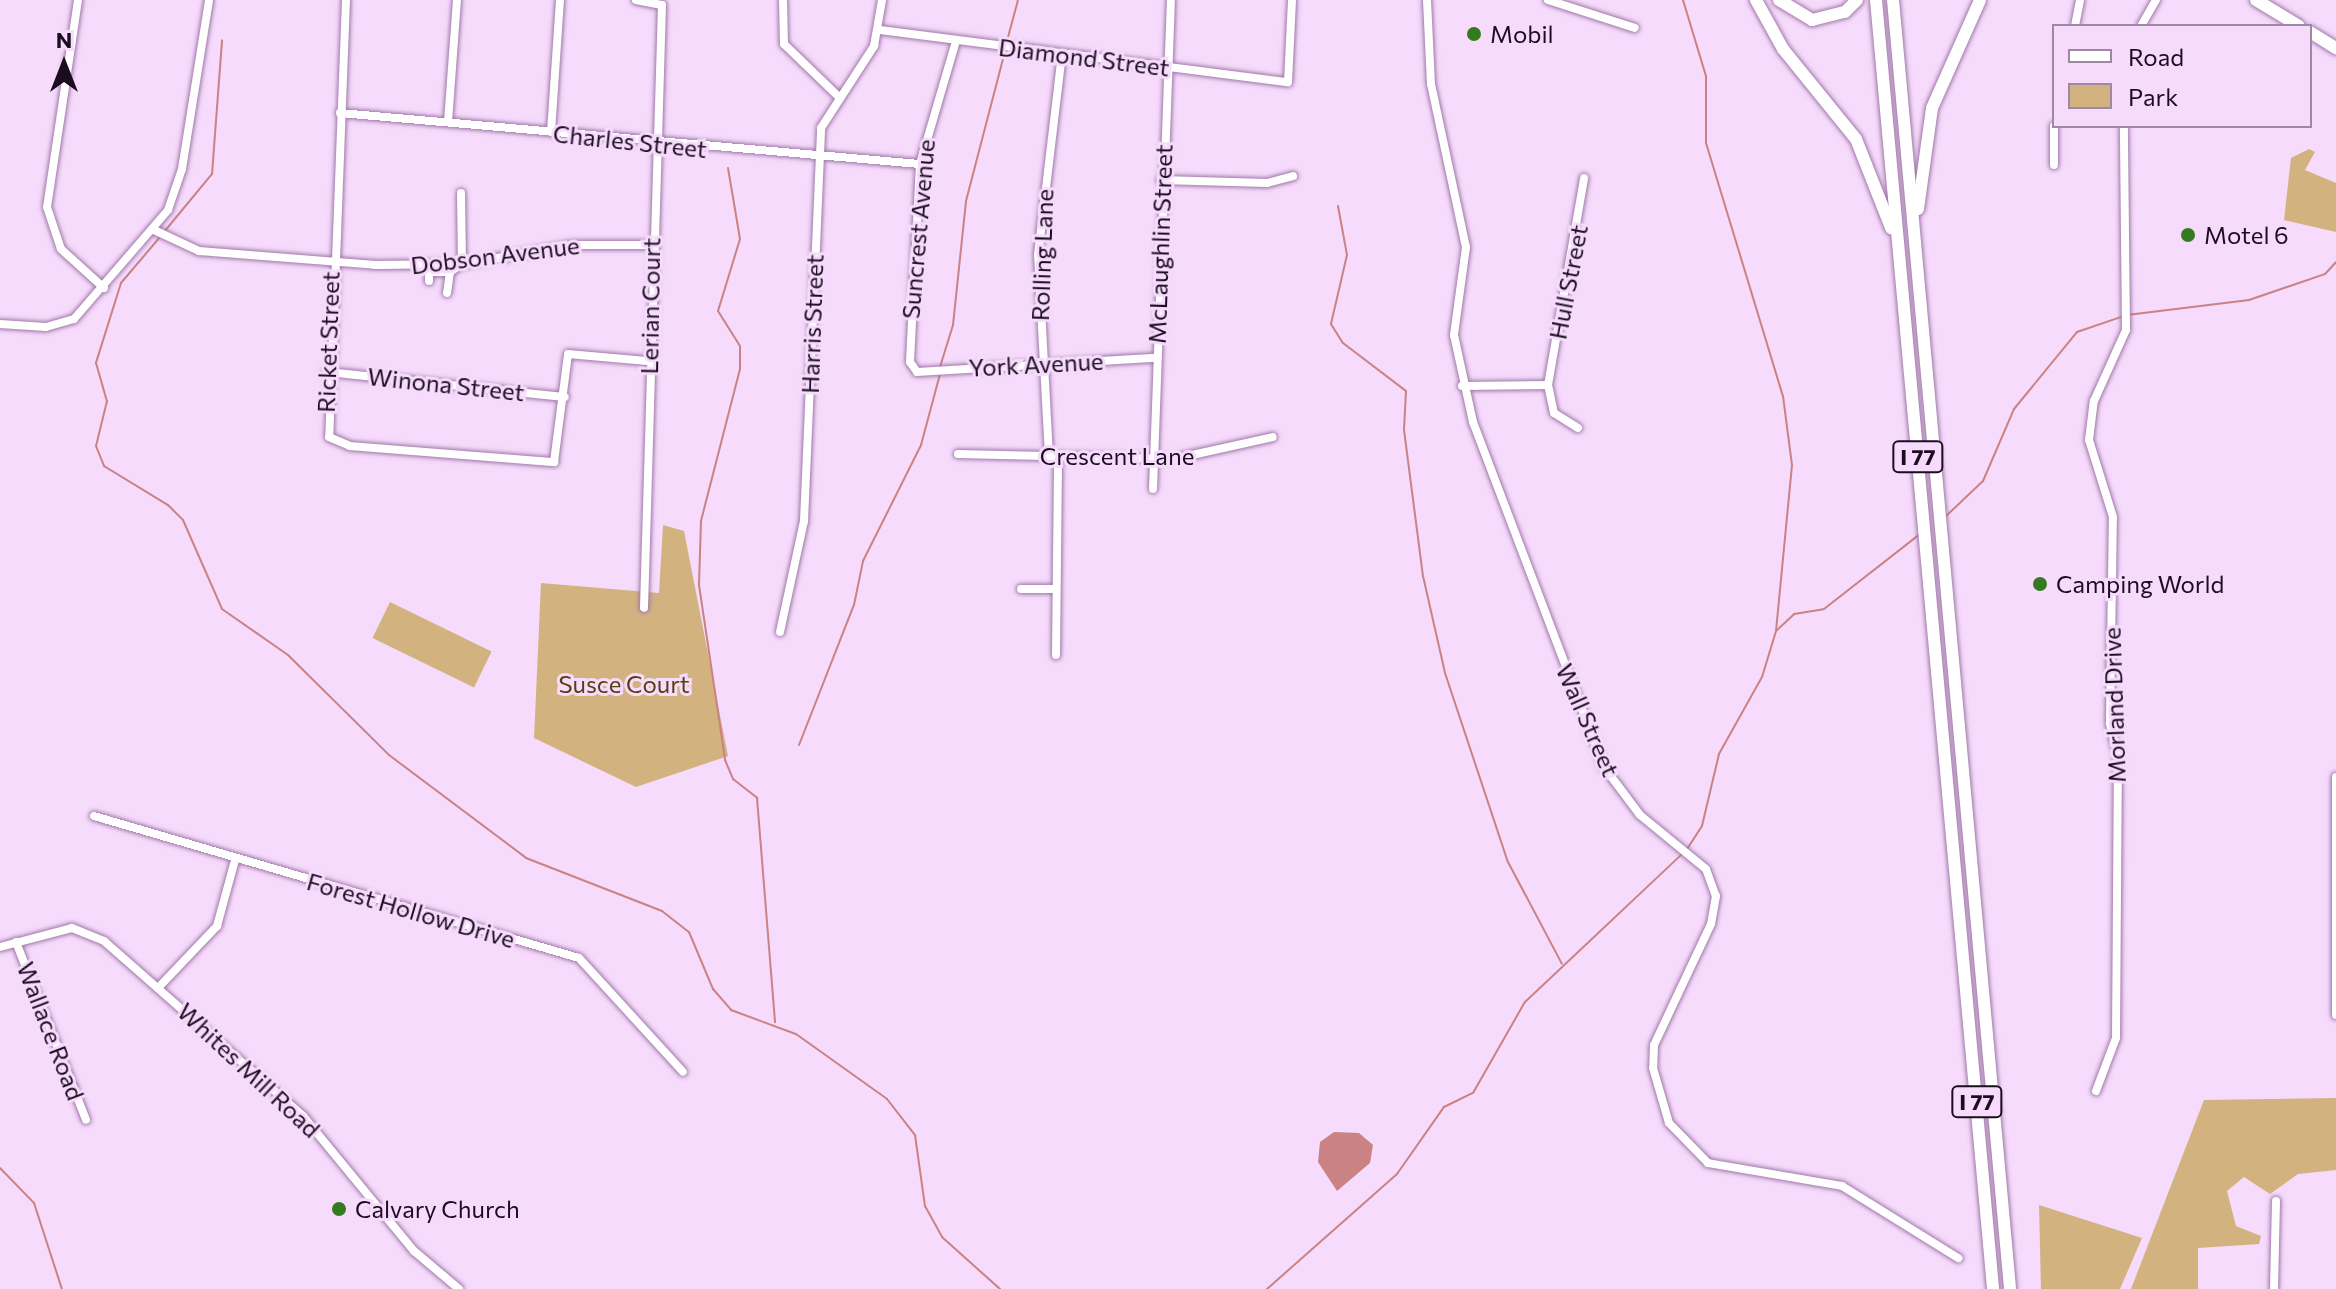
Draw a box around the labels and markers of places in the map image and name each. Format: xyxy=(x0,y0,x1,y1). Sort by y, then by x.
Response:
place label: Mobil xyxy=(1490,20,1554,48)
marker: Mobil xyxy=(1465,25,1483,43)
place label: Motel 6 xyxy=(2204,221,2289,249)
marker: Motel 6 xyxy=(2179,226,2197,244)
place label: Camping World xyxy=(2056,570,2224,598)
marker: Camping World xyxy=(2031,575,2049,593)
place label: Calvary Church xyxy=(355,1195,520,1223)
marker: Calvary Church xyxy=(330,1200,348,1218)

